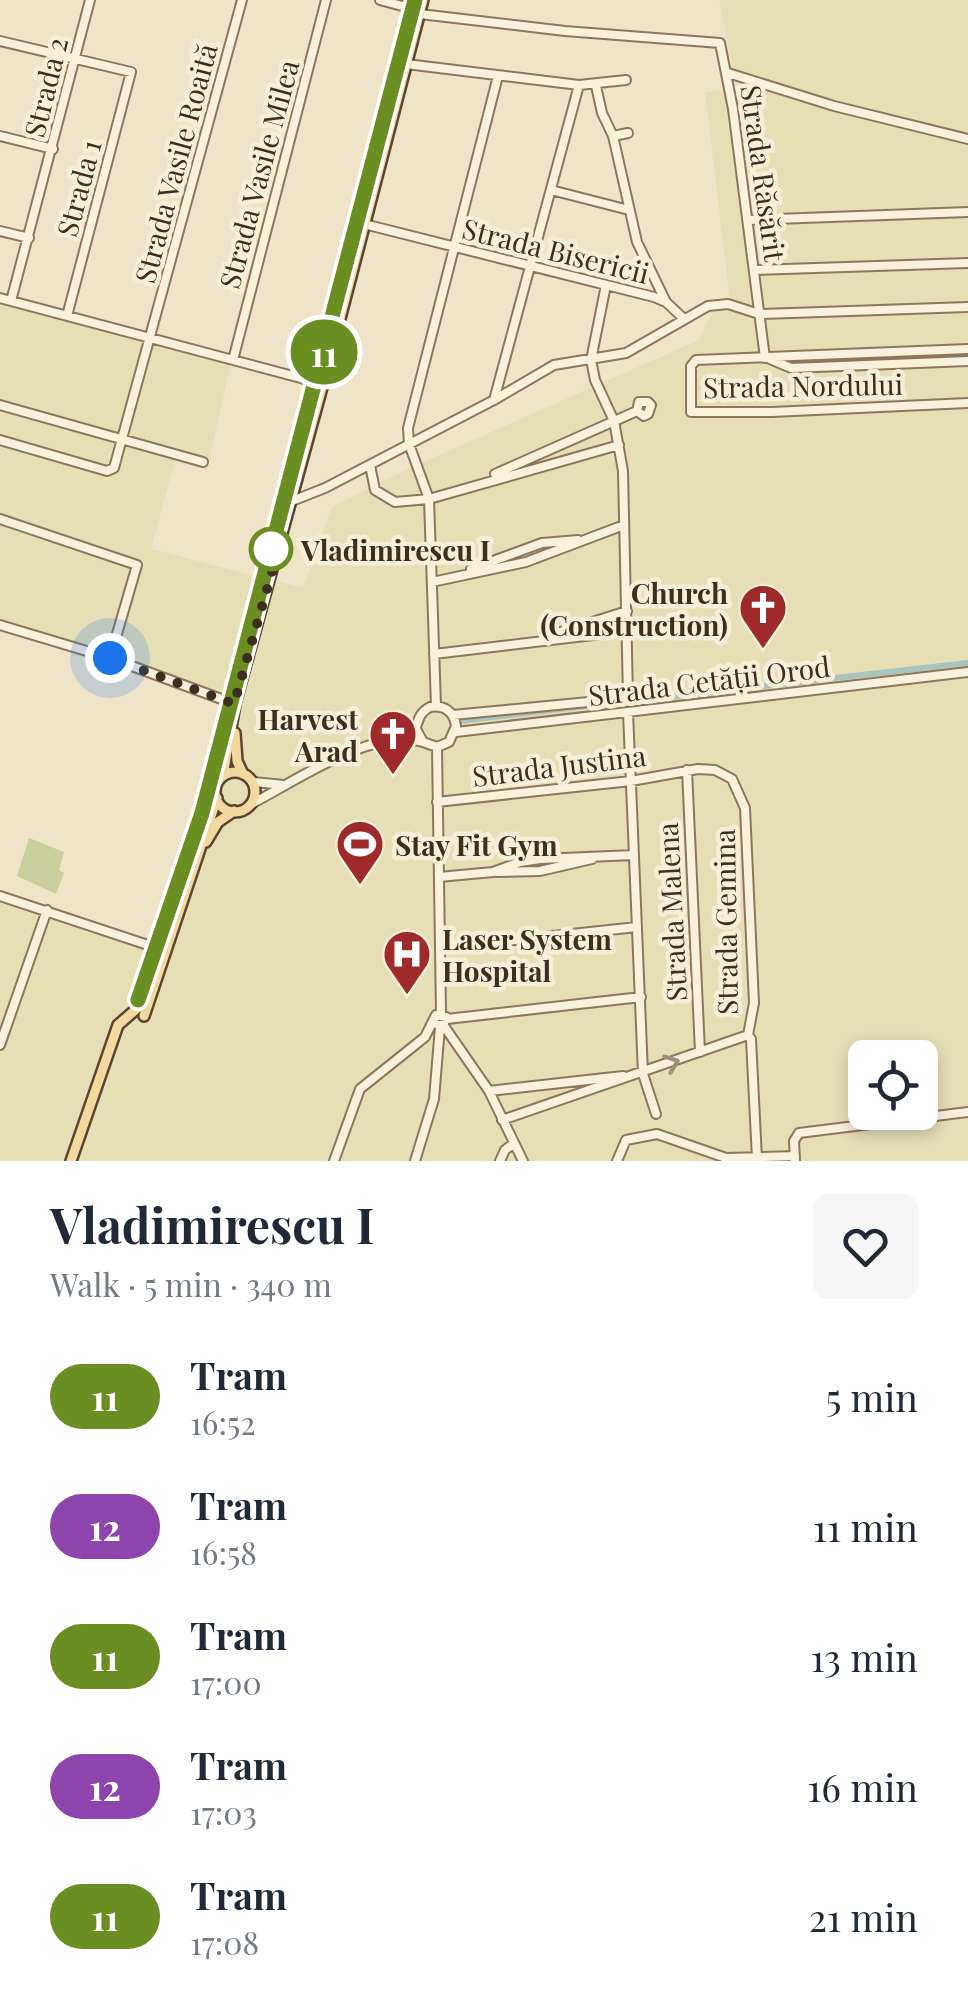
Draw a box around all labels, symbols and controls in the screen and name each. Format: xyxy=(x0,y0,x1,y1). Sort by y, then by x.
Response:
street label: Strada 2 xyxy=(15,33,75,141)
street label: Strada Vasile Roaită xyxy=(125,39,225,287)
street label: Strada Vasile Milea xyxy=(210,56,306,292)
street label: Strada Răsărit xyxy=(733,83,795,264)
street label: Strada 1 xyxy=(47,136,109,240)
street label: Strada Bisericii xyxy=(459,209,653,291)
line badge: 11 xyxy=(279,320,369,384)
text: 11 xyxy=(311,329,337,376)
street label: Strada Nordului xyxy=(703,365,903,405)
marker: Vladimirescu I xyxy=(250,528,292,570)
place label: Vladimirescu I xyxy=(300,531,490,568)
place label: Church (Construction) xyxy=(540,574,728,643)
church icon: Church (Construction) xyxy=(737,582,789,650)
your location xyxy=(85,633,135,683)
street label: Strada Cetății Orod xyxy=(586,647,832,713)
place label: Harvest Arad xyxy=(257,700,358,769)
church icon: Harvest Arad xyxy=(367,708,419,776)
street label: Strada Justina xyxy=(470,736,648,794)
sports icon: Stay Fit Gym xyxy=(334,818,386,886)
street label: Strada Malena xyxy=(648,822,694,1002)
place label: Stay Fit Gym xyxy=(395,826,558,863)
street label: Strada Gemina xyxy=(705,829,745,1015)
place label: Laser System Hospital xyxy=(442,920,612,989)
hospital icon: Laser System Hospital xyxy=(381,928,433,996)
map controls xyxy=(848,1040,938,1130)
button: locate xyxy=(848,1040,938,1130)
one-way arrow xyxy=(662,1054,679,1075)
text: Vladimirescu I xyxy=(50,1192,374,1256)
button: heart xyxy=(813,1194,918,1299)
text: Walk · 5 min · 340 m xyxy=(50,1262,332,1305)
text: Tram xyxy=(190,1349,287,1400)
text: 5 min xyxy=(826,1371,918,1422)
text: 11 xyxy=(92,1373,118,1420)
text: 16:52 xyxy=(190,1400,256,1443)
text: Tram xyxy=(190,1479,287,1530)
text: 11 min xyxy=(813,1501,918,1552)
text: 12 xyxy=(89,1503,121,1550)
text: 16:58 xyxy=(190,1530,257,1573)
text: Tram xyxy=(190,1609,287,1660)
text: 13 min xyxy=(810,1631,918,1682)
text: 11 xyxy=(92,1633,118,1680)
text: 17:00 xyxy=(190,1660,262,1703)
text: Tram xyxy=(190,1739,287,1790)
text: 16 min xyxy=(807,1761,918,1812)
text: 12 xyxy=(89,1763,121,1810)
text: 17:03 xyxy=(190,1790,257,1833)
text: Tram xyxy=(190,1869,287,1920)
text: 21 min xyxy=(809,1891,918,1942)
text: 11 xyxy=(92,1893,118,1940)
text: 17:08 xyxy=(190,1920,259,1963)

